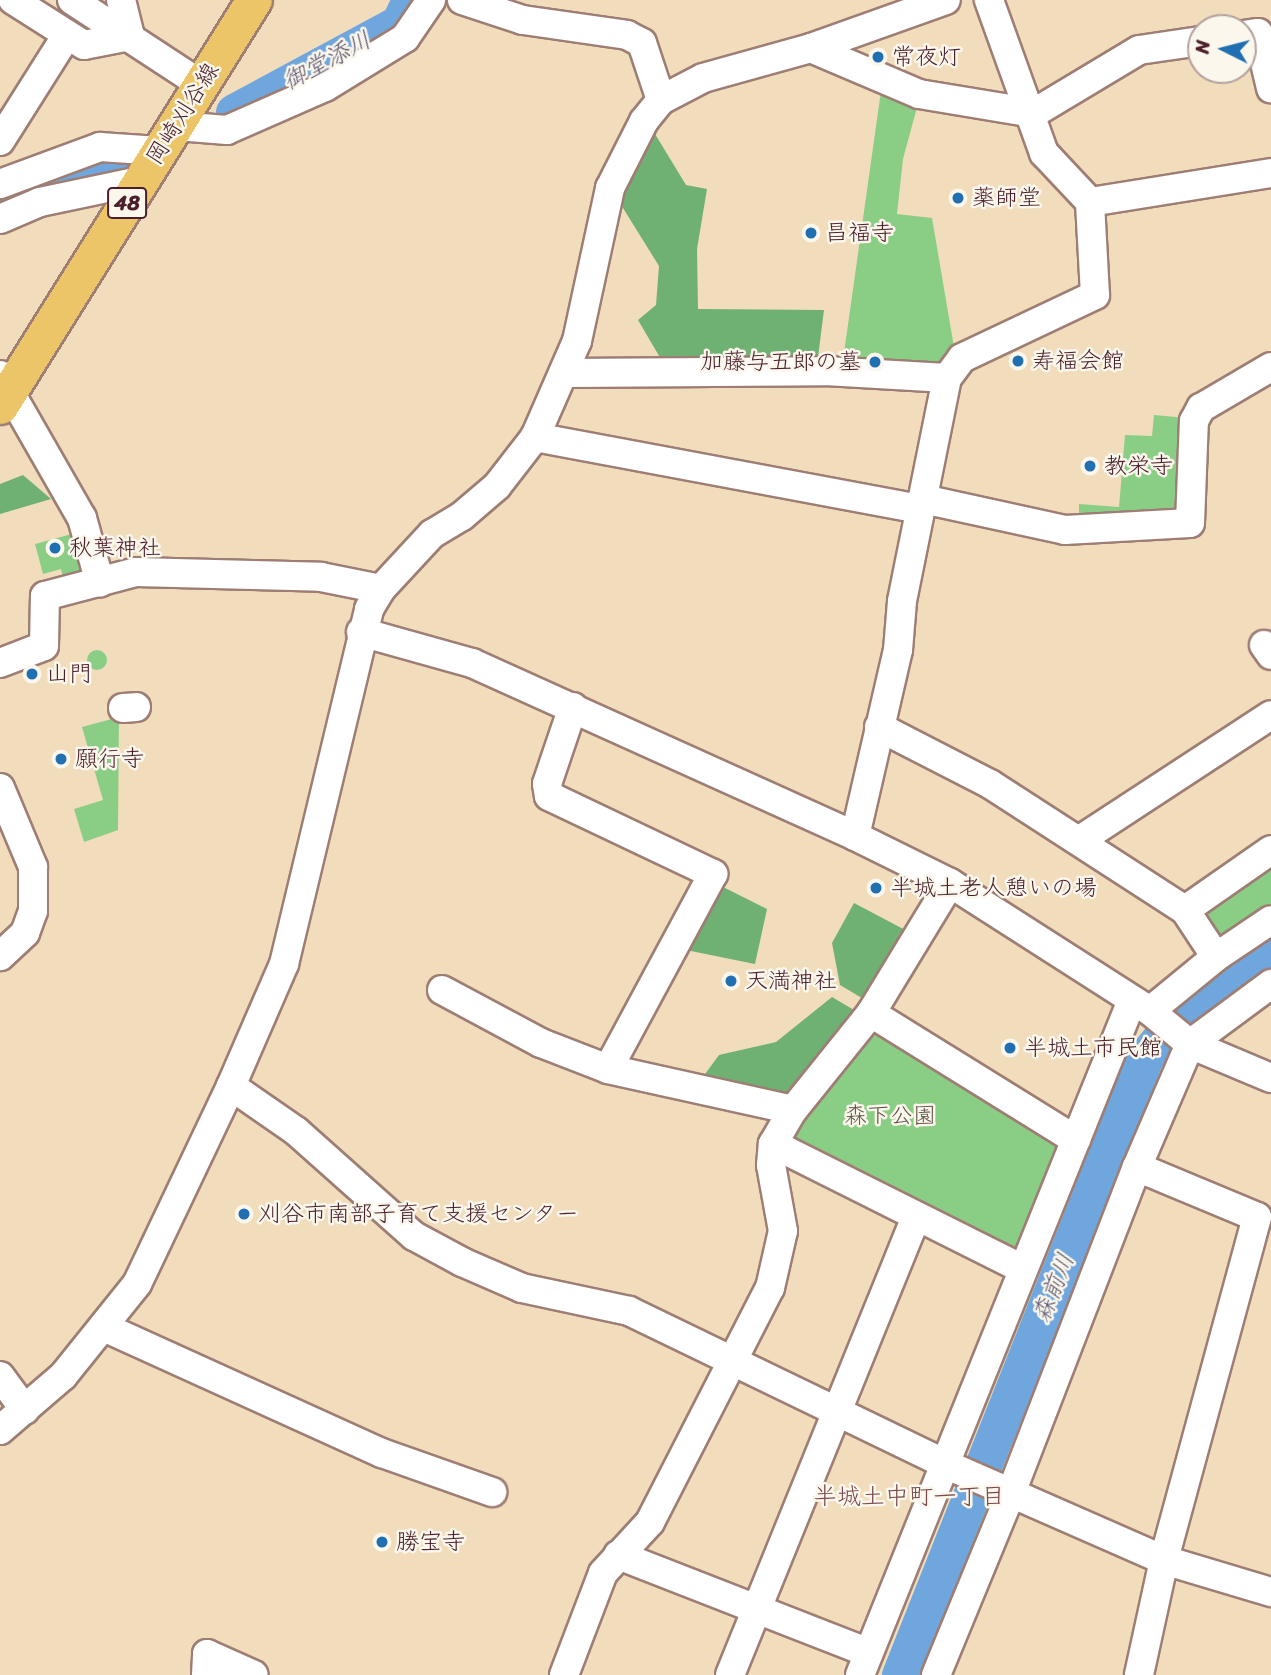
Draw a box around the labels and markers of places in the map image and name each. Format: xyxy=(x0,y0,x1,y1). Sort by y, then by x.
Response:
place label: 常夜灯 xyxy=(892,43,961,71)
marker: 常夜灯 xyxy=(870,49,886,65)
place label: 薬師堂 xyxy=(972,184,1041,212)
marker: 薬師堂 xyxy=(950,190,966,206)
place label: 昌福寺 xyxy=(825,219,894,247)
marker: 昌福寺 xyxy=(803,225,819,241)
place label: 寿福会館 xyxy=(1032,347,1124,375)
place label: 加藤与五郎の墓 xyxy=(700,348,861,376)
marker: 寿福会館 xyxy=(1010,353,1026,369)
marker: 加藤与五郎の墓 xyxy=(867,354,883,370)
place label: 教栄寺 xyxy=(1104,452,1173,480)
marker: 教栄寺 xyxy=(1082,458,1098,474)
place label: 秋葉神社 xyxy=(69,534,161,562)
marker: 秋葉神社 xyxy=(47,540,63,556)
place label: 山門 xyxy=(46,660,92,688)
marker: 山門 xyxy=(24,666,40,682)
place label: 願行寺 xyxy=(75,745,144,773)
marker: 願行寺 xyxy=(53,751,69,767)
place label: 半城土老人憩いの場 xyxy=(890,874,1097,902)
marker: 半城土老人憩いの場 xyxy=(868,880,884,896)
place label: 天満神社 xyxy=(745,967,837,995)
marker: 天満神社 xyxy=(723,973,739,989)
place label: 半城土市民館 xyxy=(1024,1034,1162,1062)
marker: 半城土市民館 xyxy=(1002,1040,1018,1056)
place label: 刈谷市南部子育て支援センター xyxy=(258,1200,580,1228)
marker: 刈谷市南部子育て支援センター xyxy=(236,1206,252,1222)
place label: 勝宝寺 xyxy=(396,1528,465,1556)
marker: 勝宝寺 xyxy=(374,1534,390,1550)

